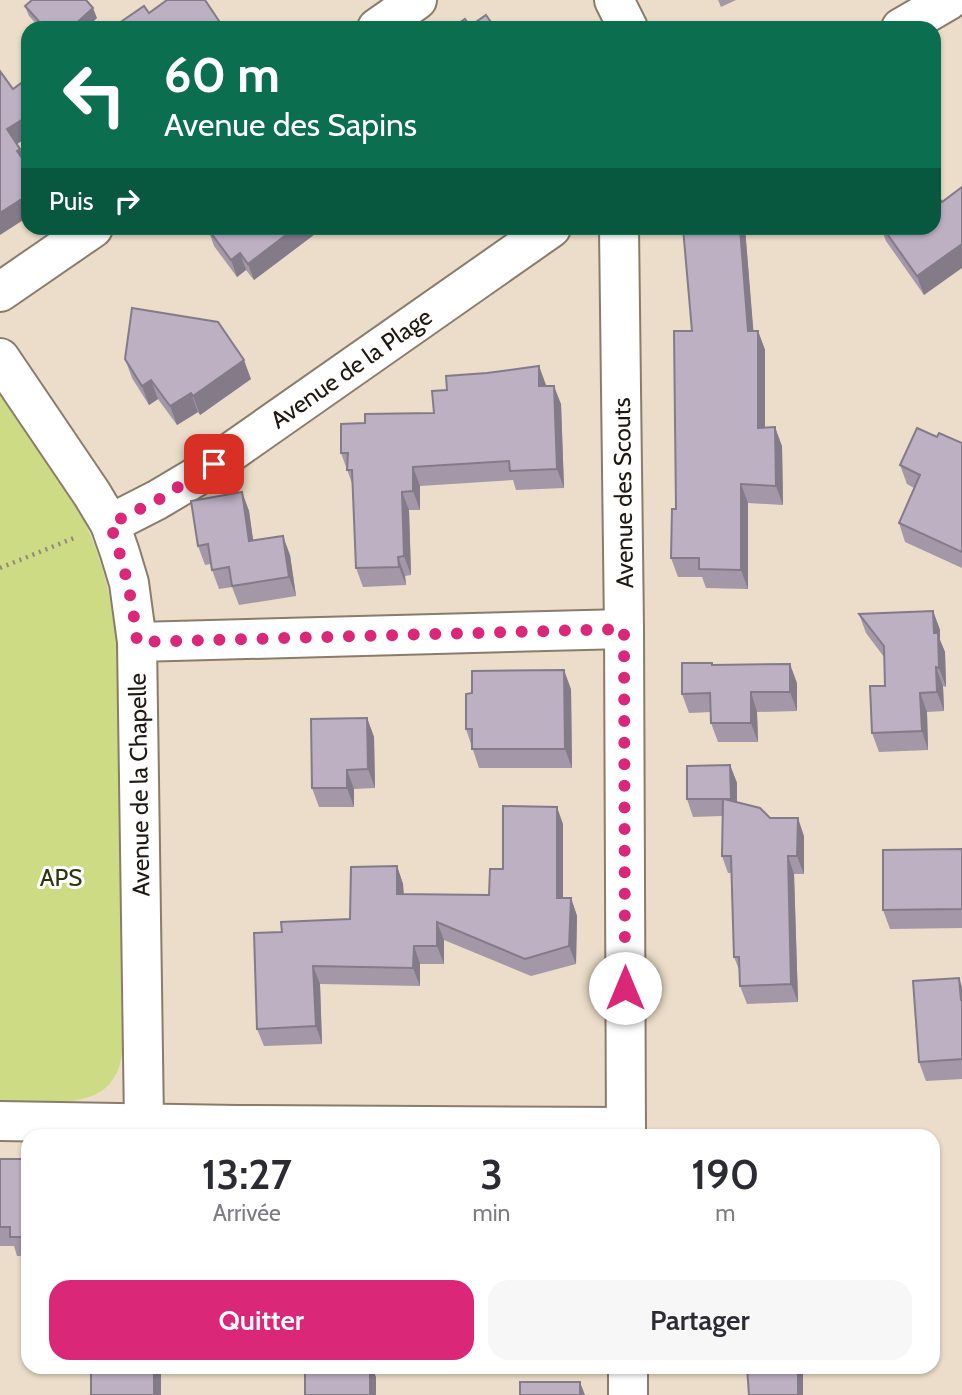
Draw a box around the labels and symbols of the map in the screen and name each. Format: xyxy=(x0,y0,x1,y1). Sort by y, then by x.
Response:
street label: Avenue de la Plage xyxy=(265,302,437,434)
street label: Avenue des Scouts xyxy=(607,397,639,589)
pin xyxy=(184,434,244,494)
street label: Avenue de la Chapelle xyxy=(123,673,155,897)
park label: APS xyxy=(40,863,82,892)
position arrow xyxy=(588,951,662,1025)

